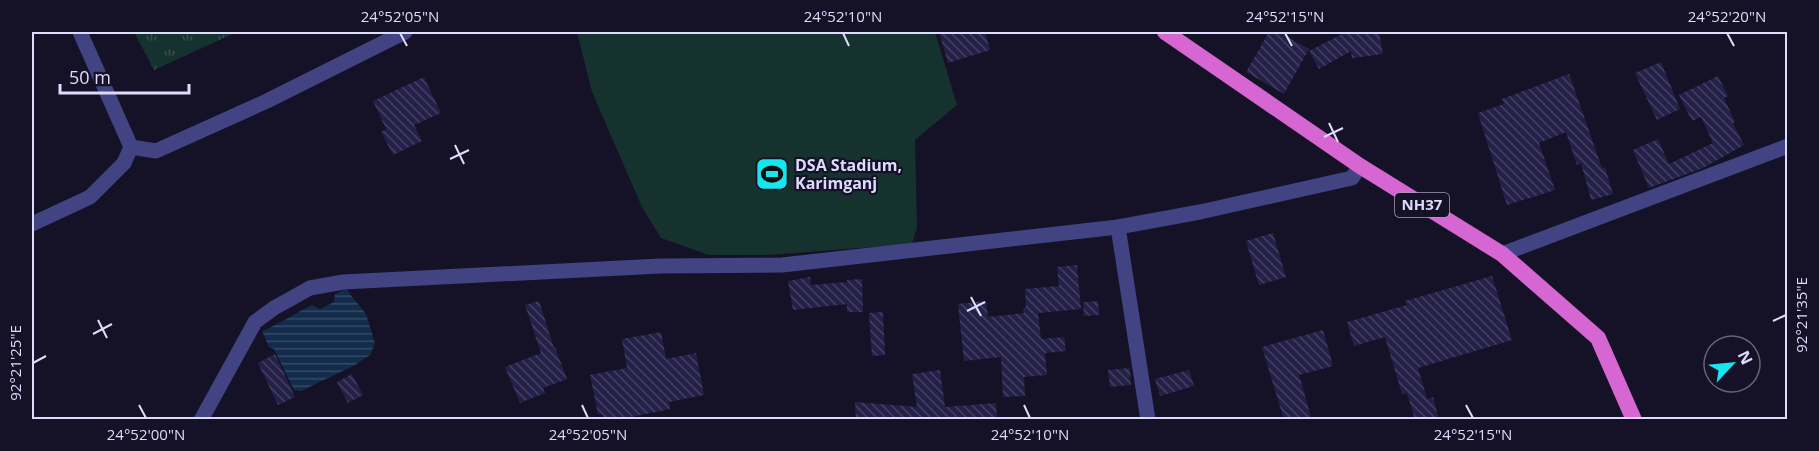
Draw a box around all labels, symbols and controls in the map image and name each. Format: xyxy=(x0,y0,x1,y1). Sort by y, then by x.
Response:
text: 24°52'05"N xyxy=(361,6,439,26)
text: 24°52'10"N xyxy=(804,6,882,26)
text: 24°52'15"N xyxy=(1246,6,1324,26)
text: 24°52'20"N xyxy=(1688,6,1766,26)
scale bar xyxy=(60,57,189,95)
text: 50 m xyxy=(69,65,111,89)
place label: DSA Stadium, Karimganj xyxy=(795,154,902,194)
sports icon: DSA Stadium, Karimganj xyxy=(754,156,790,192)
road number: NH37 xyxy=(1395,193,1449,217)
text: 92°21'35"E xyxy=(1791,277,1811,353)
text: 92°21'25"E xyxy=(5,325,25,401)
north arrow xyxy=(1702,334,1762,394)
text: N xyxy=(1733,347,1758,368)
text: 24°52'00"N xyxy=(107,424,185,444)
text: 24°52'05"N xyxy=(549,424,627,444)
text: 24°52'10"N xyxy=(991,424,1069,444)
text: 24°52'15"N xyxy=(1434,424,1512,444)

